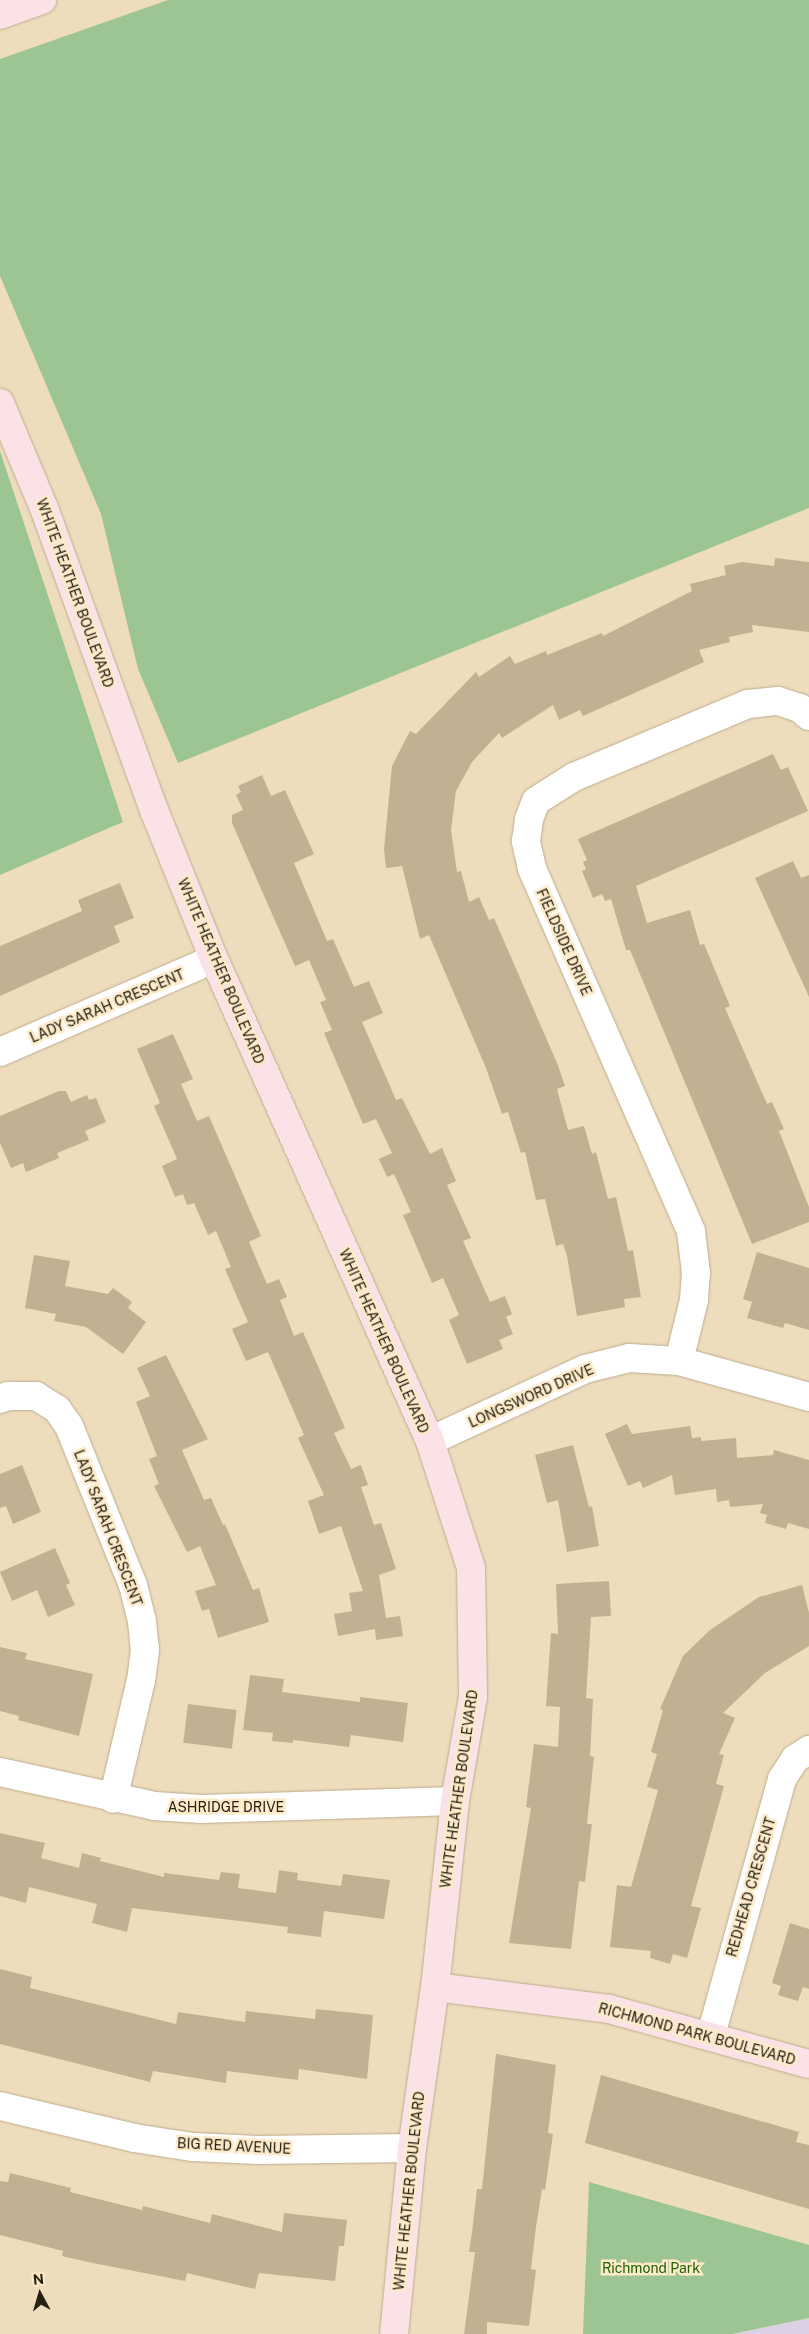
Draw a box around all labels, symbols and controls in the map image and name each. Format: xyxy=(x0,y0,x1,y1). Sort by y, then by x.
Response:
street label: WHITE HEATHER BOULEVARD xyxy=(33,496,117,690)
street label: WHITE HEATHER BOULEVARD xyxy=(174,876,268,1066)
street label: FIELDSIDE DRIVE xyxy=(533,886,595,998)
street label: LADY SARAH CRESCENT xyxy=(27,966,187,1046)
street label: WHITE HEATHER BOULEVARD xyxy=(336,1246,432,1436)
street label: LONGSWORD DRIVE xyxy=(466,1361,596,1431)
street label: LADY SARAH CRESCENT xyxy=(70,1447,146,1609)
street label: WHITE HEATHER BOULEVARD xyxy=(437,1689,481,1889)
street label: ASHRIDGE DRIVE xyxy=(168,1799,284,1815)
street label: REDHEAD CRESCENT xyxy=(723,1815,779,1959)
street label: RICHMOND PARK BOULEVARD xyxy=(597,2000,797,2068)
street label: WHITE HEATHER BOULEVARD xyxy=(390,2091,428,2291)
street label: BIG RED AVENUE xyxy=(177,2135,291,2157)
park label: Richmond Park xyxy=(602,2260,700,2276)
north arrow xyxy=(15,2269,65,2319)
text: N xyxy=(32,2271,45,2288)

